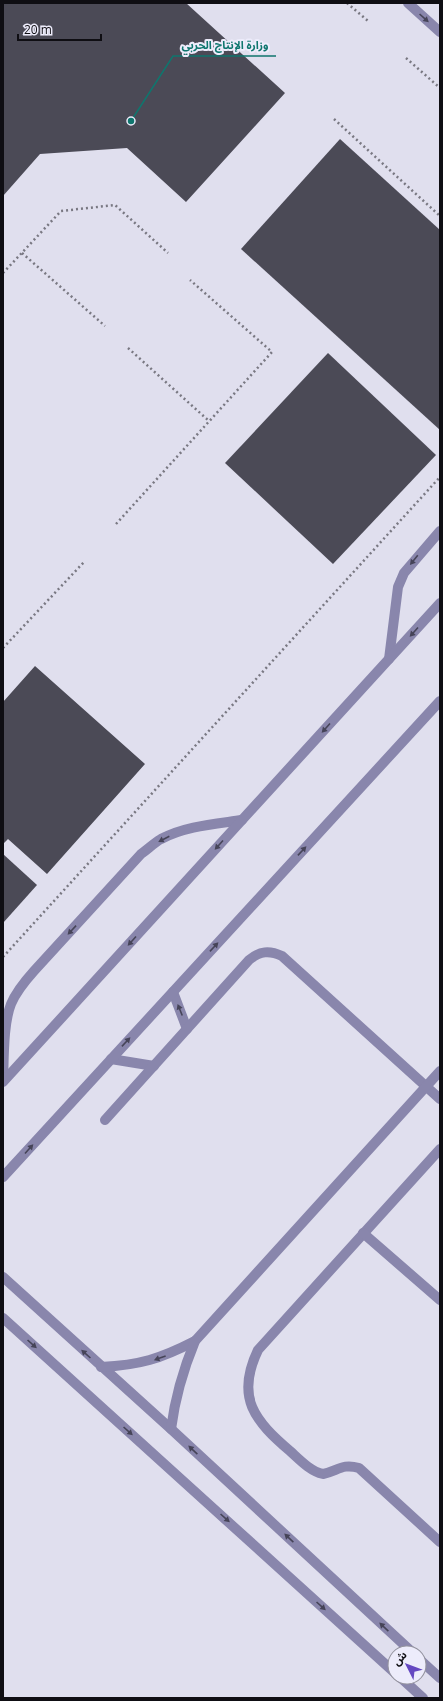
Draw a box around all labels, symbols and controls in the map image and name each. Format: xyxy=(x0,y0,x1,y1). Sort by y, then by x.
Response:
one-way arrow xyxy=(419,13,429,22)
scale bar xyxy=(18,16,101,42)
text: 20 m xyxy=(24,21,52,38)
callout: وزارة الإنتاج الحربي xyxy=(173,33,276,56)
text: وزارة الإنتاج الحربي xyxy=(181,37,269,55)
one-way arrow xyxy=(410,554,419,565)
one-way arrow xyxy=(409,627,418,637)
one-way arrow xyxy=(321,723,331,733)
one-way arrow xyxy=(158,836,169,842)
one-way arrow xyxy=(215,839,224,850)
one-way arrow xyxy=(297,846,307,856)
one-way arrow xyxy=(67,925,76,935)
one-way arrow xyxy=(127,935,136,946)
one-way arrow xyxy=(210,941,219,952)
one-way arrow xyxy=(177,1004,183,1016)
one-way arrow xyxy=(122,1037,131,1047)
one-way arrow xyxy=(25,1143,34,1154)
one-way arrow xyxy=(27,1339,37,1349)
one-way arrow xyxy=(81,1349,91,1358)
one-way arrow xyxy=(154,1355,166,1361)
one-way arrow xyxy=(123,1426,133,1436)
one-way arrow xyxy=(188,1445,198,1455)
one-way arrow xyxy=(219,1514,230,1523)
one-way arrow xyxy=(284,1534,294,1543)
one-way arrow xyxy=(316,1601,326,1610)
one-way arrow xyxy=(379,1622,389,1631)
north arrow xyxy=(387,1645,427,1685)
text: ش xyxy=(389,1647,410,1669)

